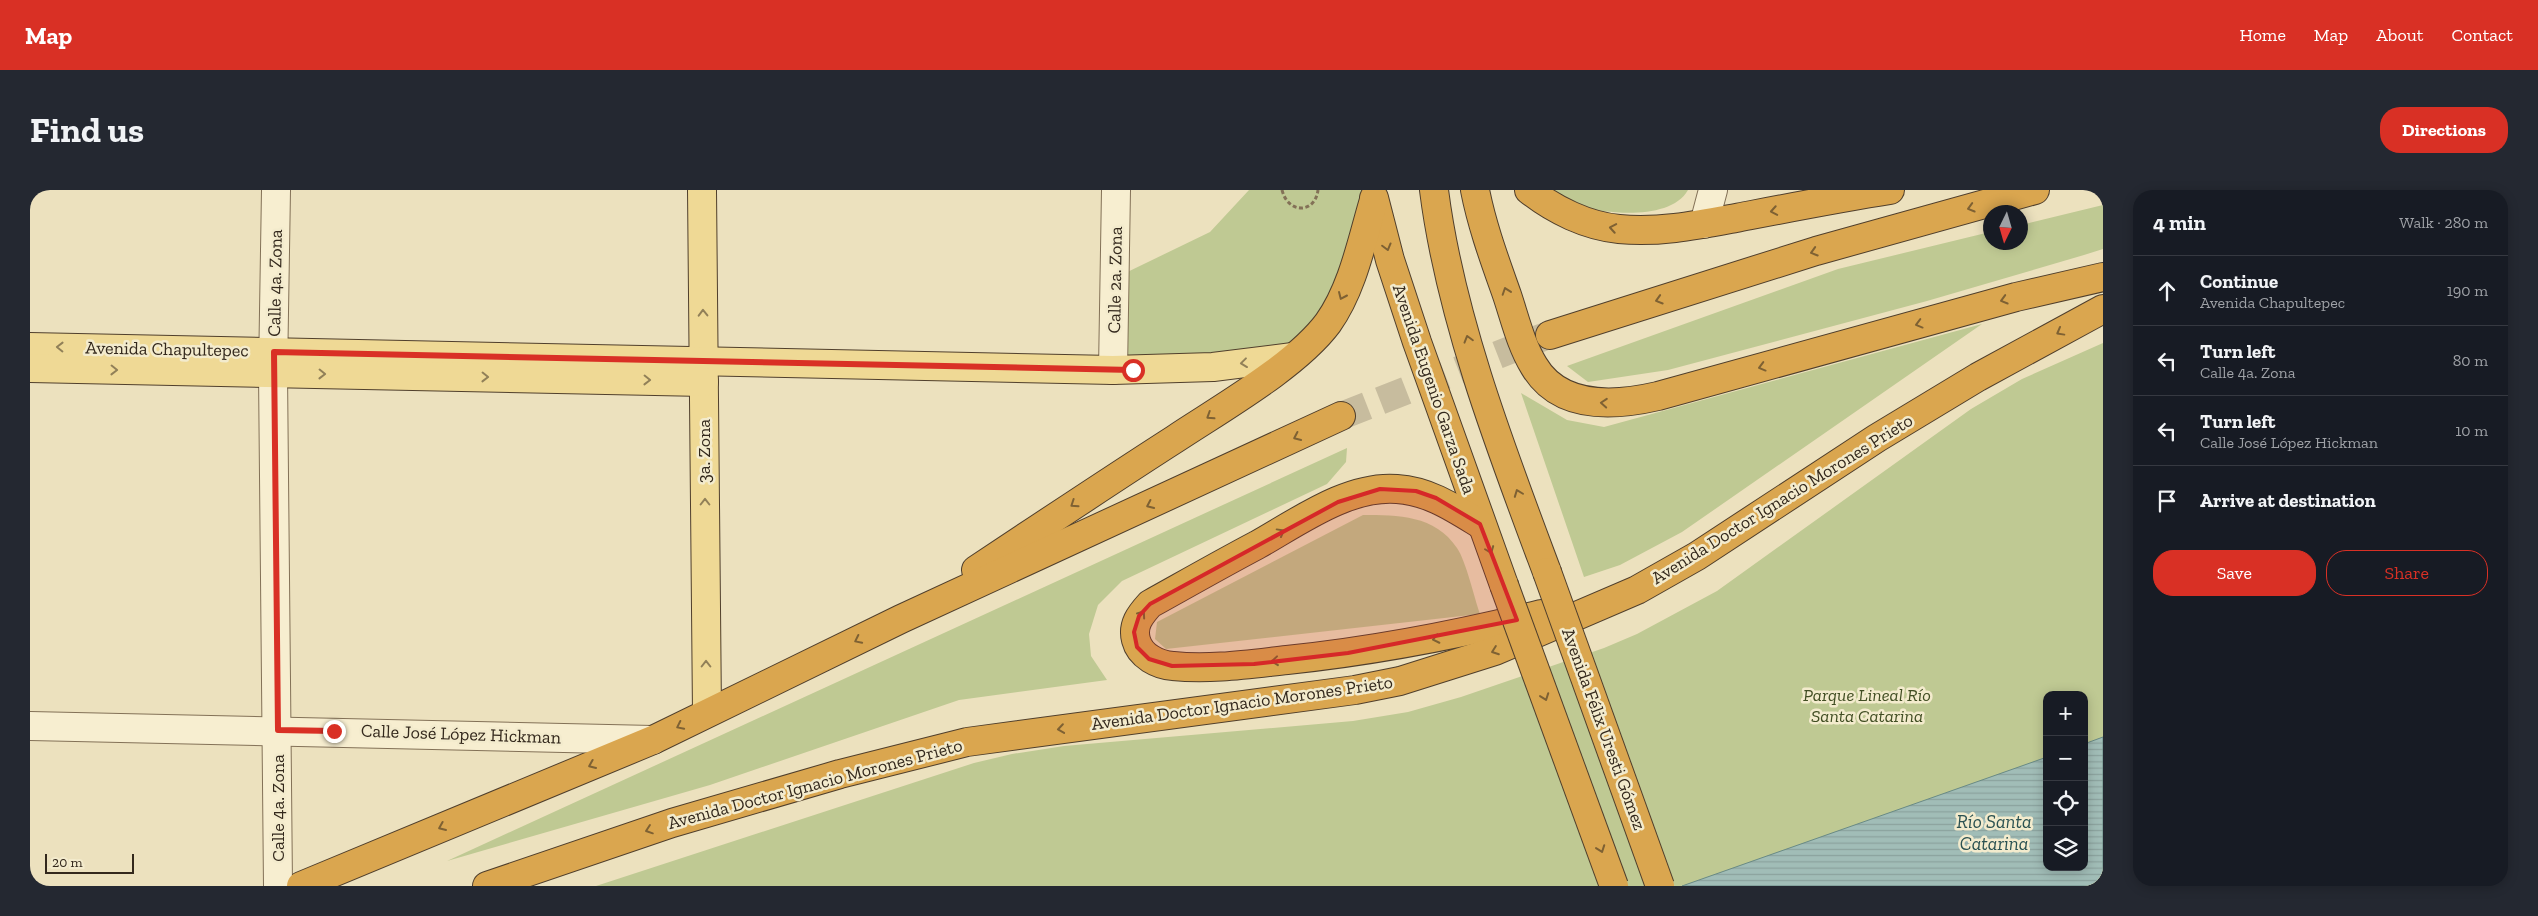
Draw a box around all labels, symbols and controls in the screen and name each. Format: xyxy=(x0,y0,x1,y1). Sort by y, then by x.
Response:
text: Map xyxy=(25,21,72,50)
text: Home xyxy=(2239,24,2286,46)
text: Map xyxy=(2314,24,2348,46)
text: About xyxy=(2376,24,2423,46)
text: Contact xyxy=(2451,24,2513,46)
button: Directions xyxy=(2380,107,2508,153)
text: Find us xyxy=(30,109,144,151)
one-way arrow xyxy=(1966,202,1975,213)
one-way arrow xyxy=(1769,205,1778,216)
north arrow xyxy=(1983,205,2028,250)
text: 4 min xyxy=(2153,210,2206,235)
text: Walk · 280 m xyxy=(2399,213,2488,232)
one-way arrow xyxy=(1608,223,1617,233)
street label: Calle 2a. Zona xyxy=(1103,226,1127,334)
street label: Calle 4a. Zona xyxy=(263,229,287,337)
one-way arrow xyxy=(1381,242,1392,251)
one-way arrow xyxy=(1811,246,1819,256)
text: Continue xyxy=(2200,270,2278,293)
icon: ahead xyxy=(2153,277,2181,305)
street label: Avenida Eugenio Garza Sada xyxy=(1388,281,1480,497)
text: 190 m xyxy=(2447,281,2488,300)
one-way arrow xyxy=(1502,288,1512,296)
one-way arrow xyxy=(1338,291,1349,300)
text: Avenida Chapultepec xyxy=(2200,293,2345,312)
one-way arrow xyxy=(2000,294,2009,305)
one-way arrow xyxy=(1656,295,1664,305)
one-way arrow xyxy=(698,308,708,316)
one-way arrow xyxy=(1914,318,1923,329)
one-way arrow xyxy=(2057,326,2066,336)
one-way arrow xyxy=(1463,335,1473,343)
street label: Avenida Chapultepec xyxy=(85,337,249,361)
text: Turn left xyxy=(2200,340,2275,363)
one-way arrow xyxy=(56,342,64,352)
icon: left xyxy=(2153,347,2181,375)
text: 80 m xyxy=(2453,351,2488,370)
one-way arrow xyxy=(1240,357,1248,368)
route start xyxy=(1122,359,1145,382)
one-way arrow xyxy=(1758,362,1766,372)
text: Calle 4a. Zona xyxy=(2200,363,2295,382)
one-way arrow xyxy=(110,365,118,375)
one-way arrow xyxy=(318,369,326,379)
one-way arrow xyxy=(481,372,489,382)
one-way arrow xyxy=(643,375,651,386)
one-way arrow xyxy=(1600,397,1608,408)
street label: Avenida Doctor Ignacio Morones Prieto xyxy=(1647,409,1917,589)
one-way arrow xyxy=(1207,410,1216,419)
text: Turn left xyxy=(2200,410,2275,433)
icon: left xyxy=(2153,417,2181,445)
street label: 3a. Zona xyxy=(693,419,715,483)
text: 10 m xyxy=(2455,421,2488,440)
one-way arrow xyxy=(1293,430,1302,441)
text: Calle José López Hickman xyxy=(2200,433,2378,452)
icon: arrive xyxy=(2153,487,2181,515)
one-way arrow xyxy=(1513,489,1524,498)
text: Arrive at destination xyxy=(2200,489,2376,512)
one-way arrow xyxy=(700,497,710,505)
one-way arrow xyxy=(1070,498,1079,508)
one-way arrow xyxy=(1146,498,1155,509)
one-way arrow xyxy=(1275,528,1284,538)
one-way arrow xyxy=(1484,545,1494,553)
button: Save xyxy=(2153,550,2316,596)
button: Share xyxy=(2326,550,2488,596)
one-way arrow xyxy=(1136,610,1145,620)
street label: Avenida Félix Uresti Gómez xyxy=(1557,625,1651,833)
one-way arrow xyxy=(1432,633,1441,643)
one-way arrow xyxy=(854,634,863,644)
one-way arrow xyxy=(1492,645,1500,655)
one-way arrow xyxy=(1271,655,1279,666)
one-way arrow xyxy=(701,660,711,668)
street label: Avenida Doctor Ignacio Morones Prieto xyxy=(1090,671,1394,735)
park label: Parque Lineal Río Santa Catarina xyxy=(1803,684,1931,727)
map controls xyxy=(2043,691,2088,871)
button: + xyxy=(2043,691,2088,736)
one-way arrow xyxy=(1539,692,1549,700)
route end xyxy=(323,720,346,743)
street label: Calle José López Hickman xyxy=(361,720,562,749)
one-way arrow xyxy=(676,720,685,730)
one-way arrow xyxy=(1057,723,1065,734)
street label: Avenida Doctor Ignacio Morones Prieto xyxy=(665,734,965,834)
button: − xyxy=(2043,736,2088,781)
street label: Calle 4a. Zona xyxy=(267,754,289,862)
one-way arrow xyxy=(588,759,597,769)
button: locate xyxy=(2043,781,2088,826)
water label: Río Santa Catarina xyxy=(1956,810,2032,855)
one-way arrow xyxy=(438,821,447,832)
one-way arrow xyxy=(646,825,654,835)
button: layers xyxy=(2043,826,2088,871)
one-way arrow xyxy=(1595,844,1605,853)
scale bar xyxy=(45,851,134,874)
text: 20 m xyxy=(52,854,83,871)

